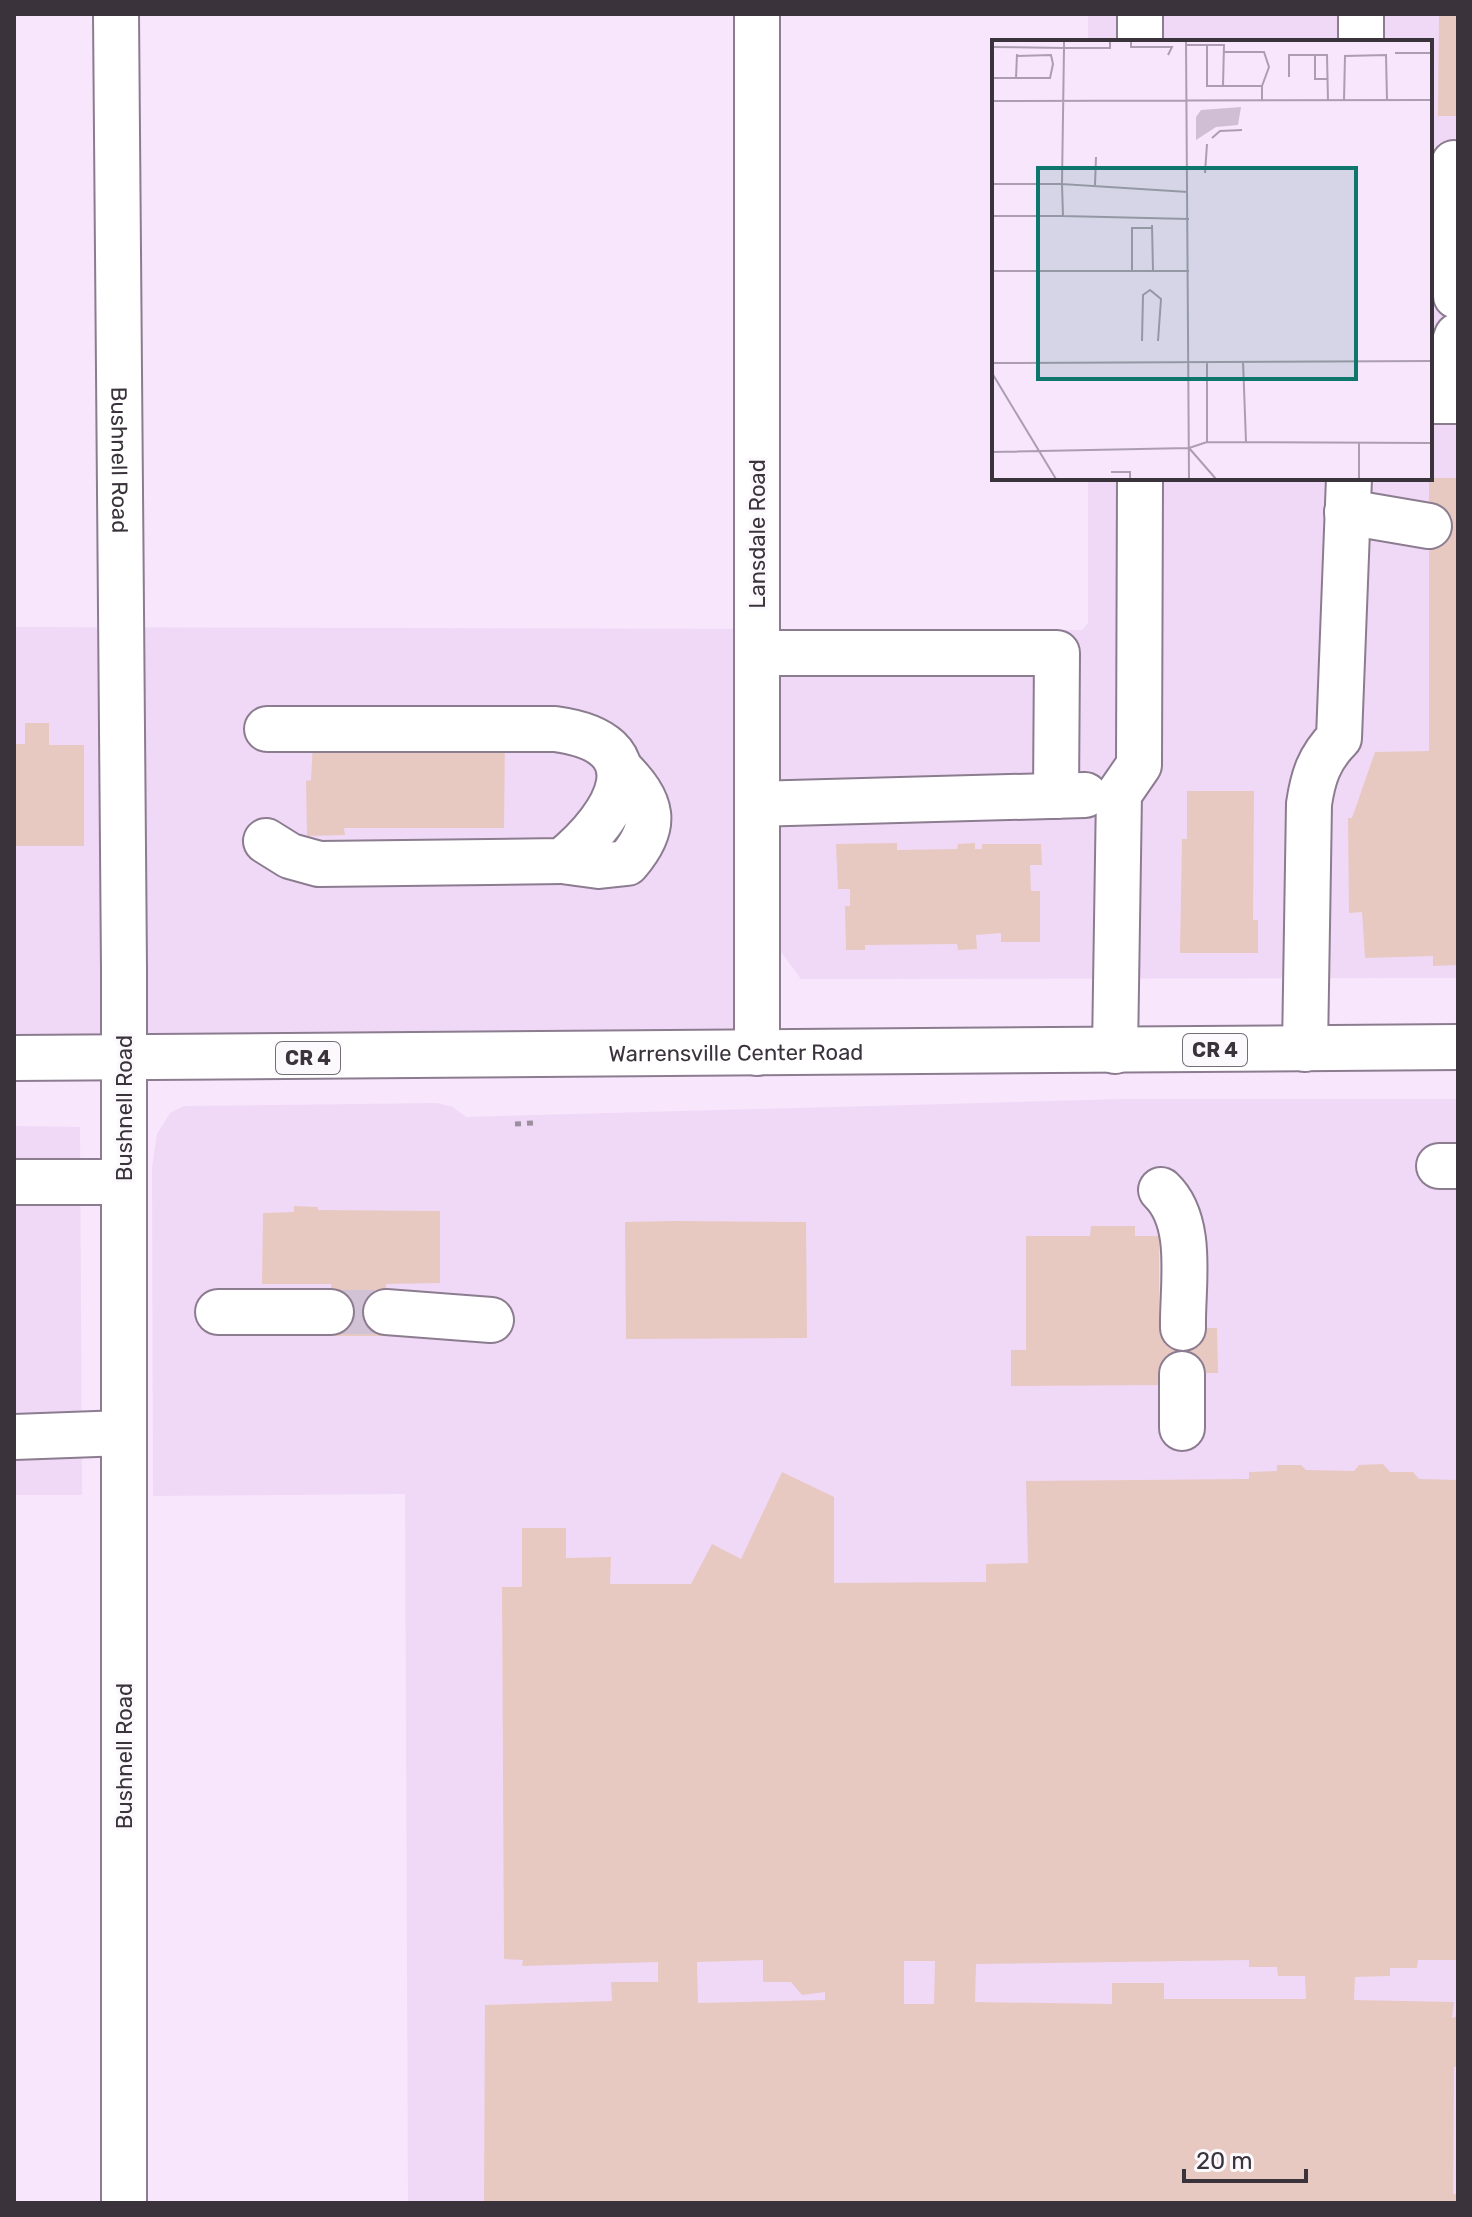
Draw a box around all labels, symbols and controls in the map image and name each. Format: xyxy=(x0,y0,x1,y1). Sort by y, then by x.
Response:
inset map xyxy=(992,40,1432,480)
street label: Bushnell Road xyxy=(106,387,134,533)
street label: Lansdale Road xyxy=(744,459,771,609)
road number: CR 4 xyxy=(1183,1034,1247,1066)
street label: Bushnell Road xyxy=(111,1035,138,1181)
street label: Warrensville Center Road xyxy=(608,1038,864,1067)
road number: CR 4 xyxy=(276,1042,340,1074)
street label: Bushnell Road xyxy=(111,1683,138,1829)
scale bar xyxy=(1184,2133,1306,2183)
text: 20 m xyxy=(1196,2147,1253,2175)

